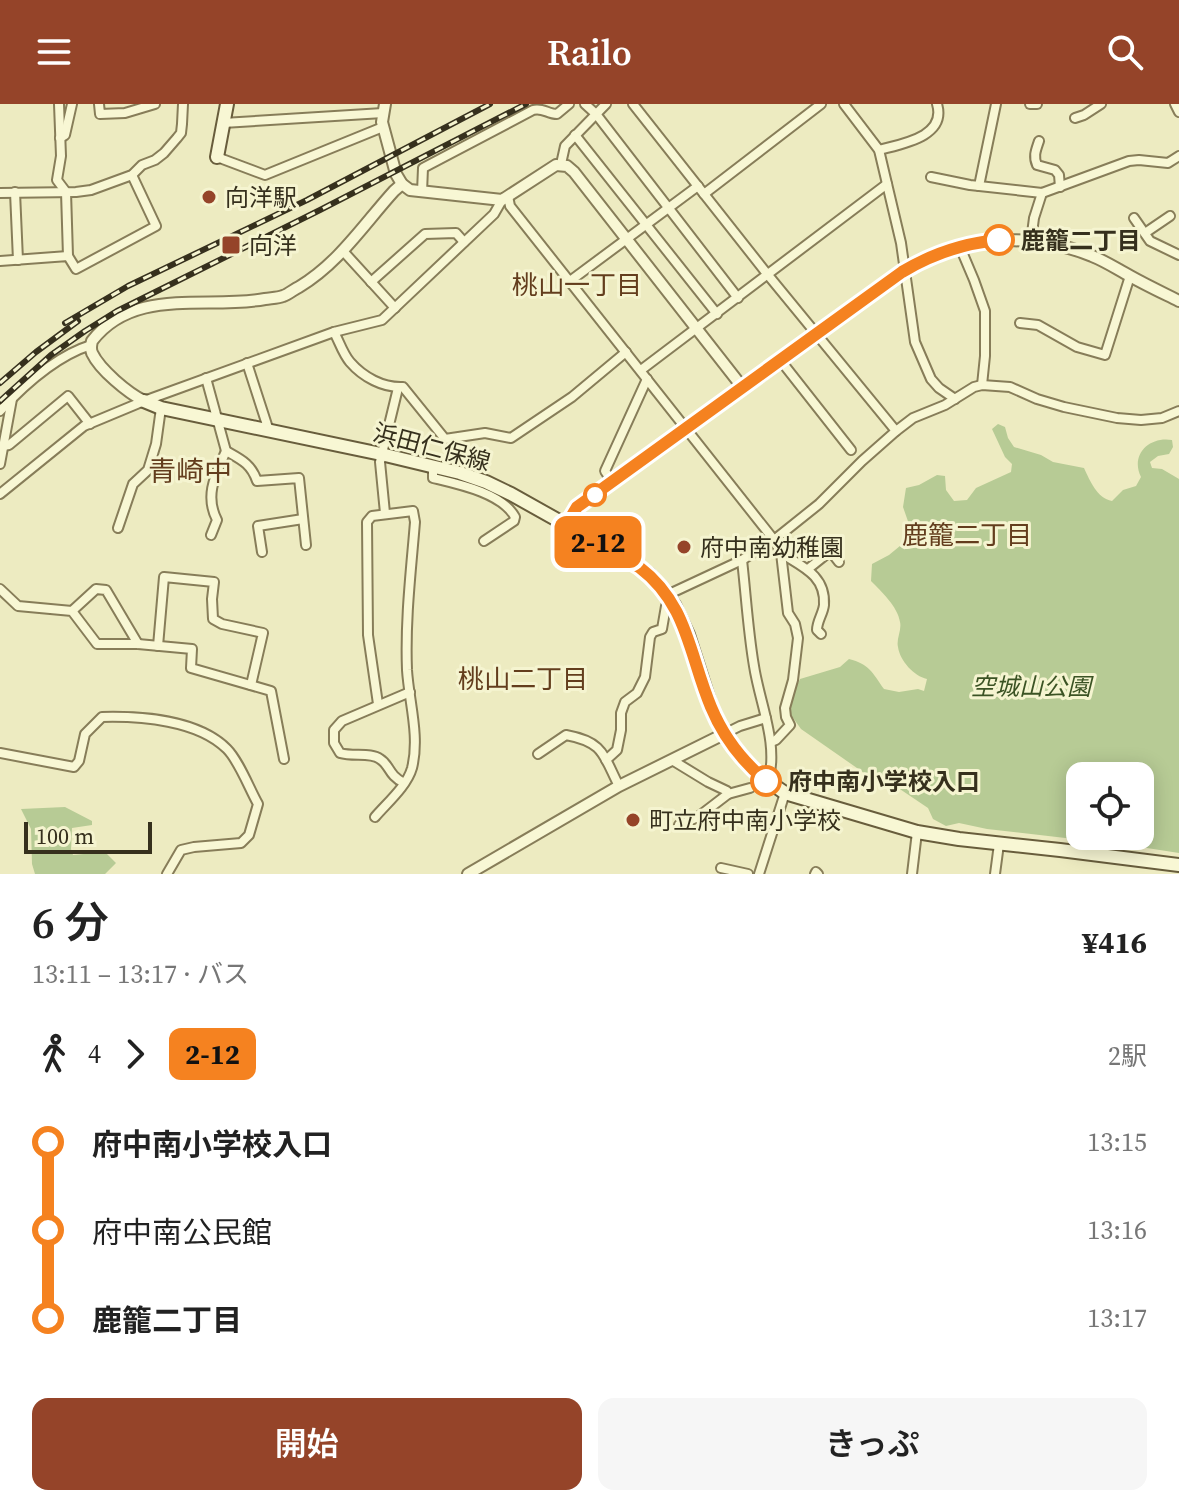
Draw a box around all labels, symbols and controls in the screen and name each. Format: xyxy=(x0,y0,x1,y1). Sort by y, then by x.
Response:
text: Railo xyxy=(547,28,632,77)
icon: menu xyxy=(32,30,76,74)
icon: search xyxy=(1103,30,1147,74)
place label: 向洋駅 xyxy=(225,181,297,214)
marker: 向洋駅 xyxy=(200,188,218,206)
place label: 鹿籠二丁目 xyxy=(1021,224,1141,257)
marker: 鹿籠二丁目 xyxy=(984,225,1014,255)
place label: 向洋 xyxy=(249,229,297,262)
marker: 向洋 xyxy=(220,234,242,256)
district label: 桃山一丁目 xyxy=(512,267,642,303)
street label: 浜田仁保線 xyxy=(370,416,494,478)
district label: 青崎中 xyxy=(148,452,232,490)
unlabelled marker xyxy=(584,484,606,506)
line badge: 2-12 xyxy=(542,516,654,568)
district label: 鹿籠二丁目 xyxy=(902,517,1032,553)
text: 2-12 xyxy=(570,523,626,561)
place label: 府中南幼稚園 xyxy=(700,531,844,564)
marker: 府中南幼稚園 xyxy=(675,538,693,556)
district label: 桃山二丁目 xyxy=(458,661,588,697)
park label: 空城山公園 xyxy=(971,670,1094,703)
map controls xyxy=(1066,762,1154,850)
button: locate xyxy=(1066,762,1154,850)
place label: 府中南小学校入口 xyxy=(788,765,980,798)
marker: 府中南小学校入口 xyxy=(751,766,781,796)
place label: 町立府中南小学校 xyxy=(649,804,841,837)
marker: 町立府中南小学校 xyxy=(624,811,642,829)
scale bar xyxy=(24,818,152,854)
text: 100 m xyxy=(36,821,94,851)
text: 6 分 xyxy=(32,892,109,953)
text: ¥416 xyxy=(1082,922,1147,963)
text: 13:11 – 13:17 · バス xyxy=(32,956,249,992)
icon: walk xyxy=(32,1032,76,1076)
icon: forward xyxy=(113,1032,157,1076)
text: 2-12 xyxy=(185,1035,240,1073)
text: 4 xyxy=(88,1036,101,1072)
text: 2駅 xyxy=(1108,1038,1147,1074)
text: 府中南小学校入口 xyxy=(92,1124,332,1165)
text: 13:15 xyxy=(1087,1124,1147,1160)
text: 府中南公民館 xyxy=(92,1212,272,1253)
text: 13:16 xyxy=(1087,1212,1147,1248)
text: 鹿籠二丁目 xyxy=(92,1300,242,1341)
text: 13:17 xyxy=(1087,1300,1147,1336)
button: 開始 xyxy=(32,1398,582,1490)
button: きっぷ xyxy=(598,1398,1147,1490)

